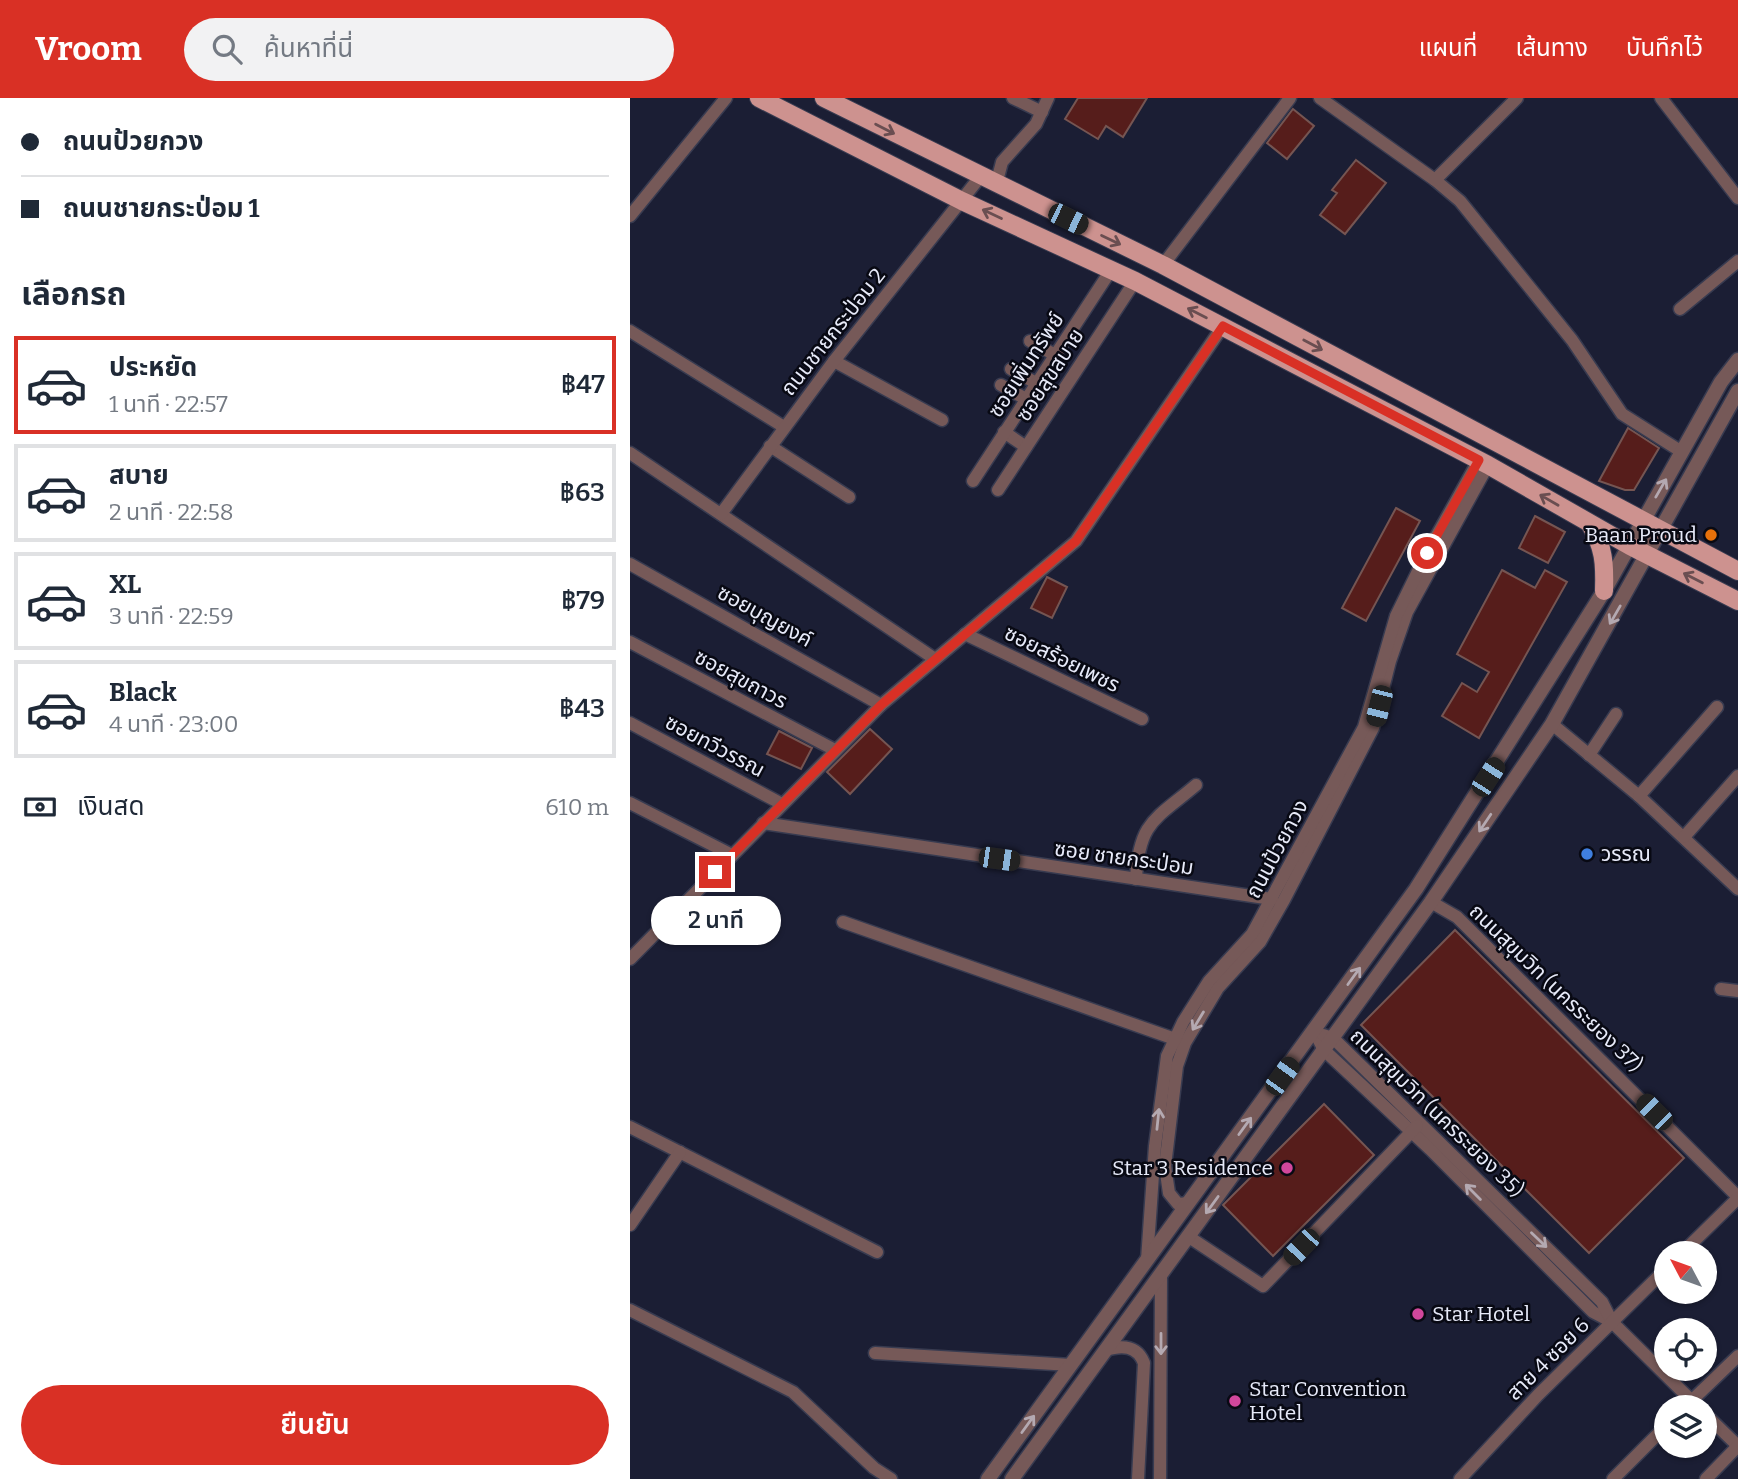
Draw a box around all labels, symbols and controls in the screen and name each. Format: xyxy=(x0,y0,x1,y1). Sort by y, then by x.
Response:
search box xyxy=(184,18,674,81)
text: Vroom xyxy=(35,29,142,69)
icon: search xyxy=(208,30,246,68)
text: ค้นหาที่นี่ xyxy=(264,33,353,64)
text: แผนที่ xyxy=(1419,34,1477,62)
text: เส้นทาง xyxy=(1515,34,1588,62)
text: บันทึกไว้ xyxy=(1626,34,1703,62)
one-way arrow xyxy=(874,122,895,136)
text: ถนนป้วยกวง xyxy=(63,126,203,157)
text: ถนนชายกระป่อม 1 xyxy=(63,193,260,224)
car xyxy=(1045,200,1092,238)
one-way arrow xyxy=(982,207,1003,221)
one-way arrow xyxy=(1100,234,1121,247)
street label: ถนนชายกระป่อม 2 xyxy=(775,263,891,401)
text: เลือกรถ xyxy=(21,275,126,313)
one-way arrow xyxy=(1187,305,1208,319)
street label: ซอยเพิ่มทรัพย์ xyxy=(982,307,1070,422)
street label: ซอยสุขสบาย xyxy=(1010,324,1090,426)
one-way arrow xyxy=(1302,338,1323,352)
text: ประหยัด xyxy=(109,352,197,383)
icon: car xyxy=(25,354,88,417)
text: ฿47 xyxy=(561,369,605,400)
text: 1 นาที · 22:57 xyxy=(109,390,228,418)
text: สบาย xyxy=(109,460,169,491)
icon: car xyxy=(25,462,88,525)
text: ฿63 xyxy=(560,477,605,508)
one-way arrow xyxy=(1654,479,1668,499)
one-way arrow xyxy=(1539,493,1560,506)
text: 2 นาที · 22:58 xyxy=(109,498,234,526)
place label: Baan Proud xyxy=(1585,522,1697,548)
marker: Baan Proud xyxy=(1703,527,1719,543)
route start xyxy=(1411,537,1443,569)
text: XL xyxy=(109,569,141,600)
icon: car xyxy=(25,570,88,633)
one-way arrow xyxy=(1683,570,1704,584)
street label: ซอยบุญยงค์ xyxy=(713,579,817,653)
text: ฿79 xyxy=(561,585,605,616)
text: 3 นาที · 22:59 xyxy=(109,602,234,630)
one-way arrow xyxy=(1607,604,1621,624)
street label: ซอยสร้อยเพชร xyxy=(1000,620,1124,698)
street label: ซอยสุขถาวร xyxy=(690,644,792,714)
text: Black xyxy=(109,677,177,708)
icon: car xyxy=(25,678,88,741)
car xyxy=(1364,683,1395,729)
text: ฿43 xyxy=(559,693,605,724)
street label: ซอยทวีวรรณ xyxy=(661,709,769,783)
text: 4 นาที · 23:00 xyxy=(109,710,239,738)
car xyxy=(1468,754,1509,800)
icon: cash xyxy=(21,788,59,826)
text: เงินสด xyxy=(77,791,144,822)
text: 610 m xyxy=(545,793,609,821)
street label: ถนนป้วยกวง xyxy=(1240,795,1314,903)
one-way arrow xyxy=(1478,813,1492,832)
street label: ซอย ชายกระป่อม xyxy=(1053,835,1195,881)
place label: วรรณ xyxy=(1601,841,1651,867)
car xyxy=(977,846,1022,872)
marker: วรรณ xyxy=(1579,846,1595,862)
route end xyxy=(699,856,731,888)
callout: 2 นาที xyxy=(650,896,780,946)
street label: ถนนสุขุมวิท (นครระยอง 37) xyxy=(1464,898,1648,1078)
text: 2 นาที xyxy=(688,906,744,934)
one-way arrow xyxy=(1347,967,1361,986)
one-way arrow xyxy=(1191,1010,1205,1030)
street label: ถนนสุขุมวิท (นครระยอง 35) xyxy=(1345,1023,1529,1203)
car xyxy=(1262,1053,1303,1099)
car xyxy=(1632,1090,1677,1134)
one-way arrow xyxy=(1152,1108,1165,1131)
one-way arrow xyxy=(1238,1117,1253,1136)
place label: Star 3 Residence xyxy=(1112,1155,1273,1181)
marker: Star 3 Residence xyxy=(1279,1160,1295,1176)
one-way arrow xyxy=(1465,1184,1482,1201)
one-way arrow xyxy=(1205,1195,1219,1214)
car xyxy=(1279,1225,1324,1269)
one-way arrow xyxy=(1530,1231,1547,1248)
north arrow xyxy=(1654,1241,1717,1304)
map controls xyxy=(1654,1241,1717,1458)
place label: Star Hotel xyxy=(1432,1301,1530,1327)
marker: Star Hotel xyxy=(1410,1306,1426,1322)
street label: สาย 4 ซอย 6 xyxy=(1501,1312,1595,1406)
button: locate xyxy=(1654,1318,1717,1381)
one-way arrow xyxy=(1154,1332,1168,1355)
place label: Star Convention Hotel xyxy=(1249,1376,1406,1426)
button: ยืนยัน xyxy=(21,1385,609,1465)
marker: Star Convention Hotel xyxy=(1227,1393,1243,1409)
button: layers xyxy=(1654,1395,1717,1458)
one-way arrow xyxy=(1021,1415,1035,1434)

